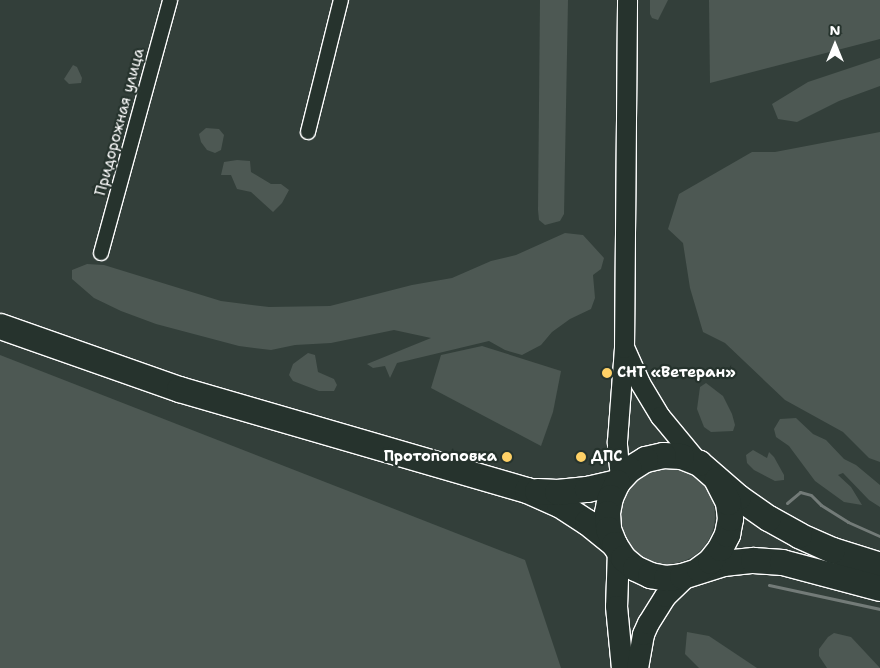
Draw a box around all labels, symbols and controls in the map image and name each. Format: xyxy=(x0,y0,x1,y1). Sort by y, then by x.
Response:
north arrow xyxy=(810,20,860,70)
text: N xyxy=(829,21,841,39)
street label: Придорожная улица xyxy=(92,46,148,198)
place label: СНТ «Ветеран» xyxy=(617,364,736,382)
marker: СНТ «Ветеран» xyxy=(601,367,613,379)
place label: Протопоповка xyxy=(384,448,497,466)
place label: ДПС xyxy=(591,448,622,466)
marker: Протопоповка xyxy=(501,451,513,463)
marker: ДПС xyxy=(575,451,587,463)

